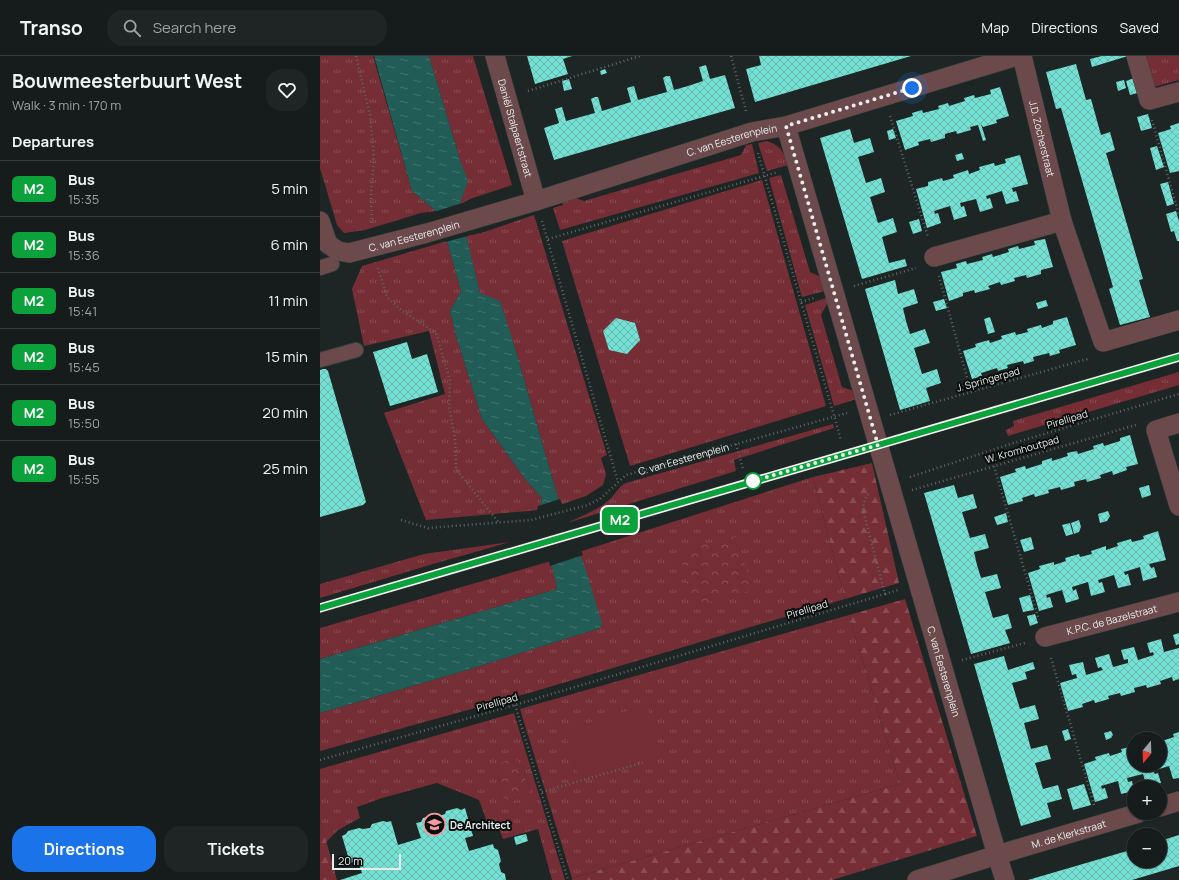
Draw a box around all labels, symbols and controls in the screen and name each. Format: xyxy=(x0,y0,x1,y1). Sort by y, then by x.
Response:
search box xyxy=(107,10,387,46)
text: Transo xyxy=(20,15,83,41)
icon: search xyxy=(121,17,143,39)
text: Search here xyxy=(153,17,236,38)
text: Map xyxy=(981,18,1009,37)
text: Directions xyxy=(1031,18,1098,37)
text: Saved xyxy=(1120,18,1159,37)
text: Bouwmeesterbuurt West xyxy=(12,68,242,94)
button: heart xyxy=(266,69,308,111)
street label: Daniël Stalpaertstraat xyxy=(495,77,536,179)
your location xyxy=(902,78,922,98)
text: Walk · 3 min · 170 m xyxy=(12,96,121,114)
street label: J.D. Zocherstraat xyxy=(1026,99,1058,178)
street label: C. van Eesterenplein xyxy=(685,121,778,159)
text: Departures xyxy=(12,131,94,152)
text: Bus xyxy=(68,169,95,190)
text: 5 min xyxy=(271,178,308,199)
text: M2 xyxy=(24,179,44,198)
text: 15:35 xyxy=(68,190,99,208)
street label: C. van Eesterenplein xyxy=(367,217,461,255)
text: Bus xyxy=(68,225,95,246)
text: 6 min xyxy=(271,234,308,255)
text: M2 xyxy=(24,235,44,254)
text: 15:36 xyxy=(68,246,100,264)
text: Bus xyxy=(68,281,95,302)
text: 11 min xyxy=(268,290,308,311)
text: M2 xyxy=(24,291,44,310)
text: 15:41 xyxy=(68,302,97,320)
text: Bus xyxy=(68,337,95,358)
text: 15 min xyxy=(265,346,308,367)
text: M2 xyxy=(24,347,44,366)
text: 15:45 xyxy=(68,358,100,376)
street label: J. Springerpad xyxy=(955,363,1021,395)
text: Bus xyxy=(68,393,95,414)
text: 20 min xyxy=(262,402,308,423)
text: M2 xyxy=(24,403,44,422)
street label: Pirellipad xyxy=(1045,406,1089,432)
text: 15:50 xyxy=(68,414,100,432)
street label: W. Kromhoutpad xyxy=(983,432,1061,466)
street label: C. van Eesterenplein xyxy=(637,439,731,478)
text: Bus xyxy=(68,449,95,470)
text: 25 min xyxy=(263,458,308,479)
text: M2 xyxy=(24,459,44,478)
text: 15:55 xyxy=(68,470,99,488)
unlabelled marker xyxy=(744,472,762,490)
line badge: M2 xyxy=(602,507,638,533)
text: M2 xyxy=(610,510,630,529)
street label: Pirellipad xyxy=(785,596,829,622)
street label: K.P.C. de Bazelstraat xyxy=(1065,601,1159,638)
street label: C. van Eesterenplein xyxy=(924,625,964,718)
street label: Pirellipad xyxy=(475,689,519,715)
north arrow xyxy=(1127,732,1167,772)
map controls xyxy=(1127,732,1167,868)
button: + xyxy=(1127,780,1167,820)
school or university icon: De Architect xyxy=(421,812,447,838)
street label: M. de Klerkstraat xyxy=(1030,816,1108,851)
place label: De Architect xyxy=(450,818,511,832)
button: Directions xyxy=(12,826,156,872)
button: Tickets xyxy=(164,826,308,872)
button: − xyxy=(1127,828,1167,868)
scale bar xyxy=(332,852,401,871)
text: 20 m xyxy=(338,853,363,868)

